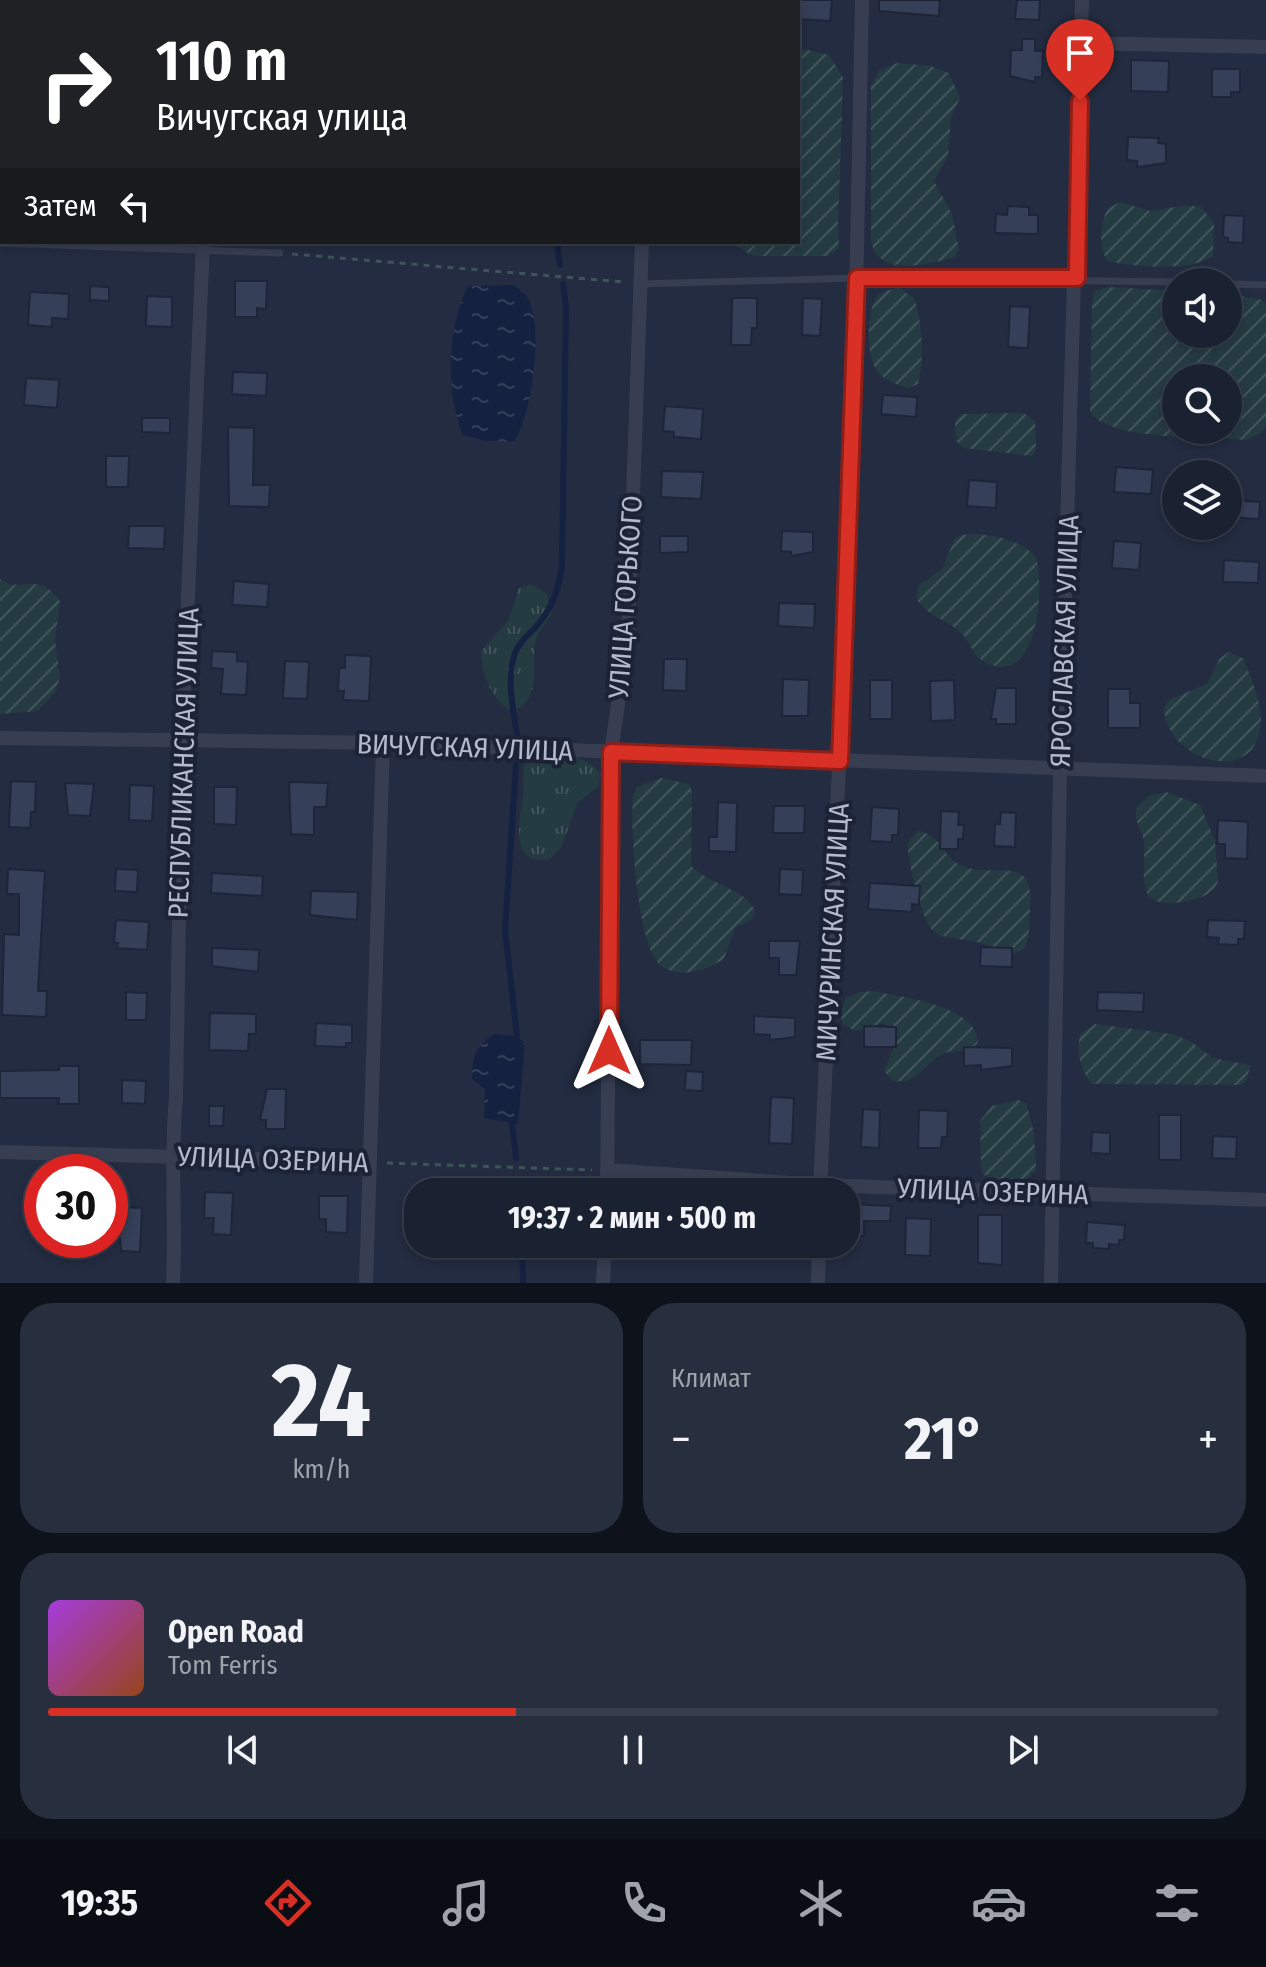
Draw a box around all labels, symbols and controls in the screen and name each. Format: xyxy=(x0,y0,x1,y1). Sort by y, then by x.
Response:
pin xyxy=(1046,19,1114,101)
text: 110 m xyxy=(156,28,287,95)
icon: arrive xyxy=(1058,31,1102,75)
icon: right xyxy=(24,32,128,136)
text: Вичугская улица xyxy=(156,96,408,140)
icon: left xyxy=(113,184,157,228)
text: Затем xyxy=(24,188,97,224)
map controls xyxy=(1162,268,1242,540)
button: sound xyxy=(1162,268,1242,348)
button: search xyxy=(1162,364,1242,444)
button: layers xyxy=(1162,460,1242,540)
street label: УЛИЦА ГОРЬКОГО xyxy=(602,494,649,701)
street label: ЯРОСЛАВСКАЯ УЛИЦА xyxy=(1044,514,1085,768)
street label: РЕСПУБЛИКАНСКАЯ УЛИЦА xyxy=(162,607,205,919)
street label: ВИЧУГСКАЯ УЛИЦА xyxy=(356,727,574,768)
street label: МИЧУРИНСКАЯ УЛИЦА xyxy=(809,802,856,1062)
position arrow xyxy=(567,1009,651,1093)
street label: УЛИЦА ОЗЕРИНА xyxy=(176,1140,370,1179)
speed limit sign: 30 xyxy=(24,1154,128,1258)
street label: УЛИЦА ОЗЕРИНА xyxy=(896,1172,1090,1211)
text: 19:37 · 2 мин · 500 m xyxy=(508,1200,756,1236)
text: 24 xyxy=(272,1339,371,1464)
text: Климат xyxy=(671,1363,751,1394)
text: 21° xyxy=(904,1403,985,1475)
text: − xyxy=(671,1413,691,1466)
text: + xyxy=(1198,1413,1218,1466)
text: km/h xyxy=(293,1454,350,1485)
text: Open Road xyxy=(168,1614,304,1650)
text: Tom Ferris xyxy=(168,1650,278,1681)
icon: previous xyxy=(221,1728,265,1772)
icon: pause xyxy=(611,1728,655,1772)
icon: next xyxy=(1001,1728,1045,1772)
icon: directions xyxy=(260,1875,316,1931)
icon: music xyxy=(438,1875,494,1931)
icon: phone xyxy=(616,1875,672,1931)
icon: climate xyxy=(793,1875,849,1931)
icon: car xyxy=(971,1875,1027,1931)
icon: filters xyxy=(1149,1875,1205,1931)
text: 19:35 xyxy=(61,1881,138,1925)

